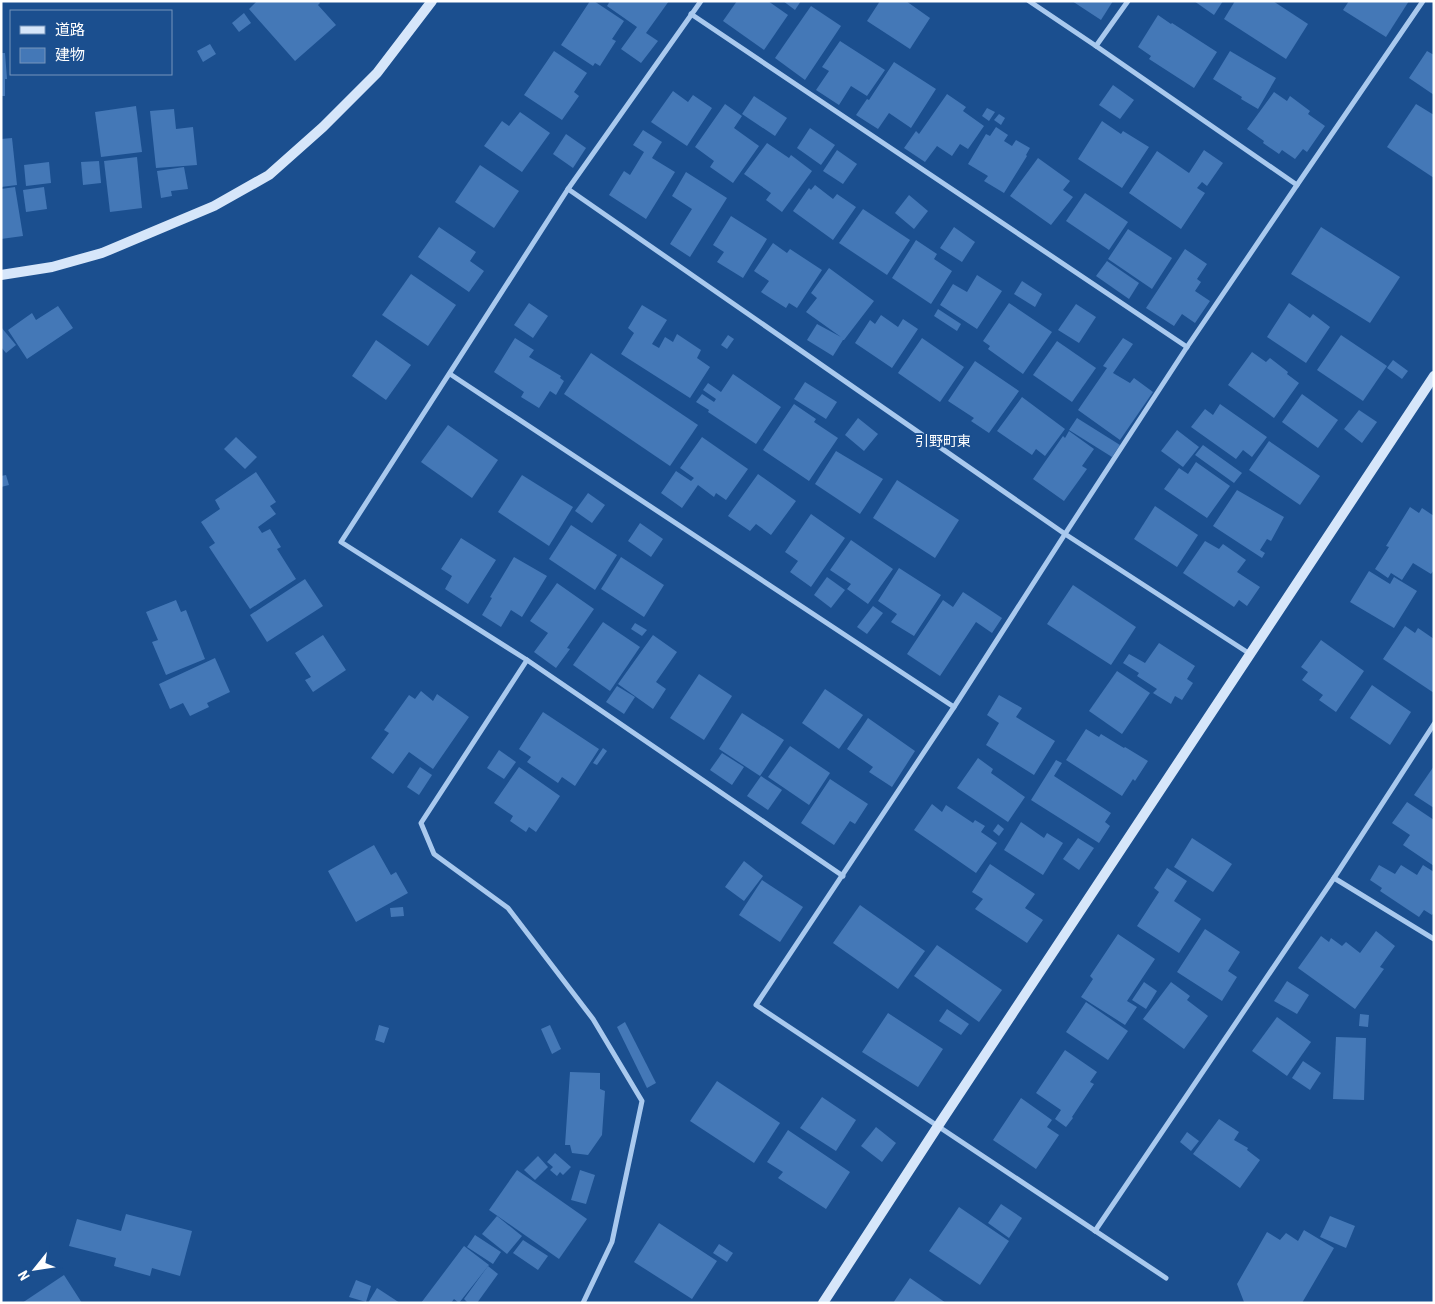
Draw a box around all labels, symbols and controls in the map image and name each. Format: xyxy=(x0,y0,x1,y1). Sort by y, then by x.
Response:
legend xyxy=(10,10,172,75)
text: 道路 xyxy=(55,21,85,39)
text: 建物 xyxy=(55,46,85,64)
district label: 引野町東 xyxy=(915,433,971,449)
north arrow xyxy=(10,1244,60,1294)
text: N xyxy=(15,1268,33,1283)

